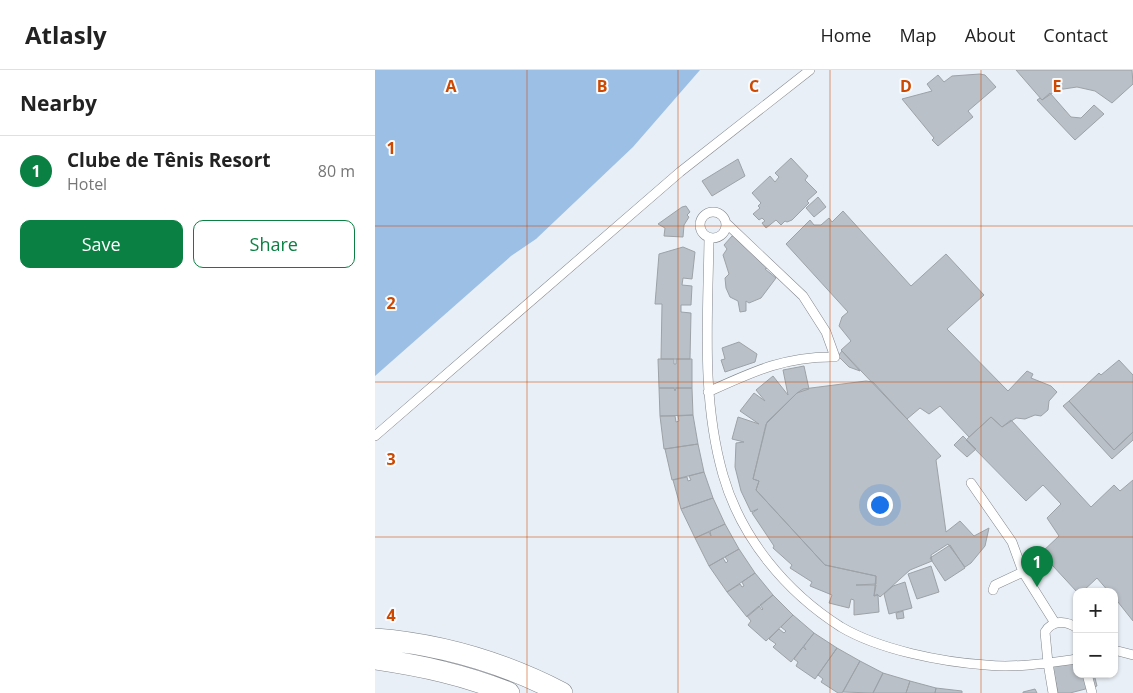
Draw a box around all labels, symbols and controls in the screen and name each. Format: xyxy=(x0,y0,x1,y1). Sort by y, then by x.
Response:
text: Atlasly xyxy=(25,18,107,51)
text: Home xyxy=(821,23,871,47)
text: Map xyxy=(899,23,937,47)
text: About xyxy=(965,23,1015,47)
text: Contact xyxy=(1043,23,1108,47)
text: A xyxy=(445,75,457,97)
text: B xyxy=(597,75,607,97)
text: C xyxy=(749,75,759,97)
text: D xyxy=(900,75,912,97)
text: E xyxy=(1053,75,1062,97)
text: Nearby xyxy=(20,89,97,117)
text: 1 xyxy=(386,137,396,159)
text: Clube de Tênis Resort xyxy=(67,147,271,173)
text: 1 xyxy=(31,160,41,182)
text: 80 m xyxy=(318,160,355,182)
text: Hotel xyxy=(67,173,107,195)
button: Save xyxy=(20,220,183,268)
button: Share xyxy=(193,220,355,268)
text: 2 xyxy=(386,292,396,314)
text: 3 xyxy=(386,448,396,470)
your location xyxy=(867,492,893,518)
pin: 1 xyxy=(1021,546,1053,587)
map controls xyxy=(1073,588,1118,678)
button: + xyxy=(1073,588,1118,633)
text: 4 xyxy=(386,604,396,626)
button: − xyxy=(1073,633,1118,678)

